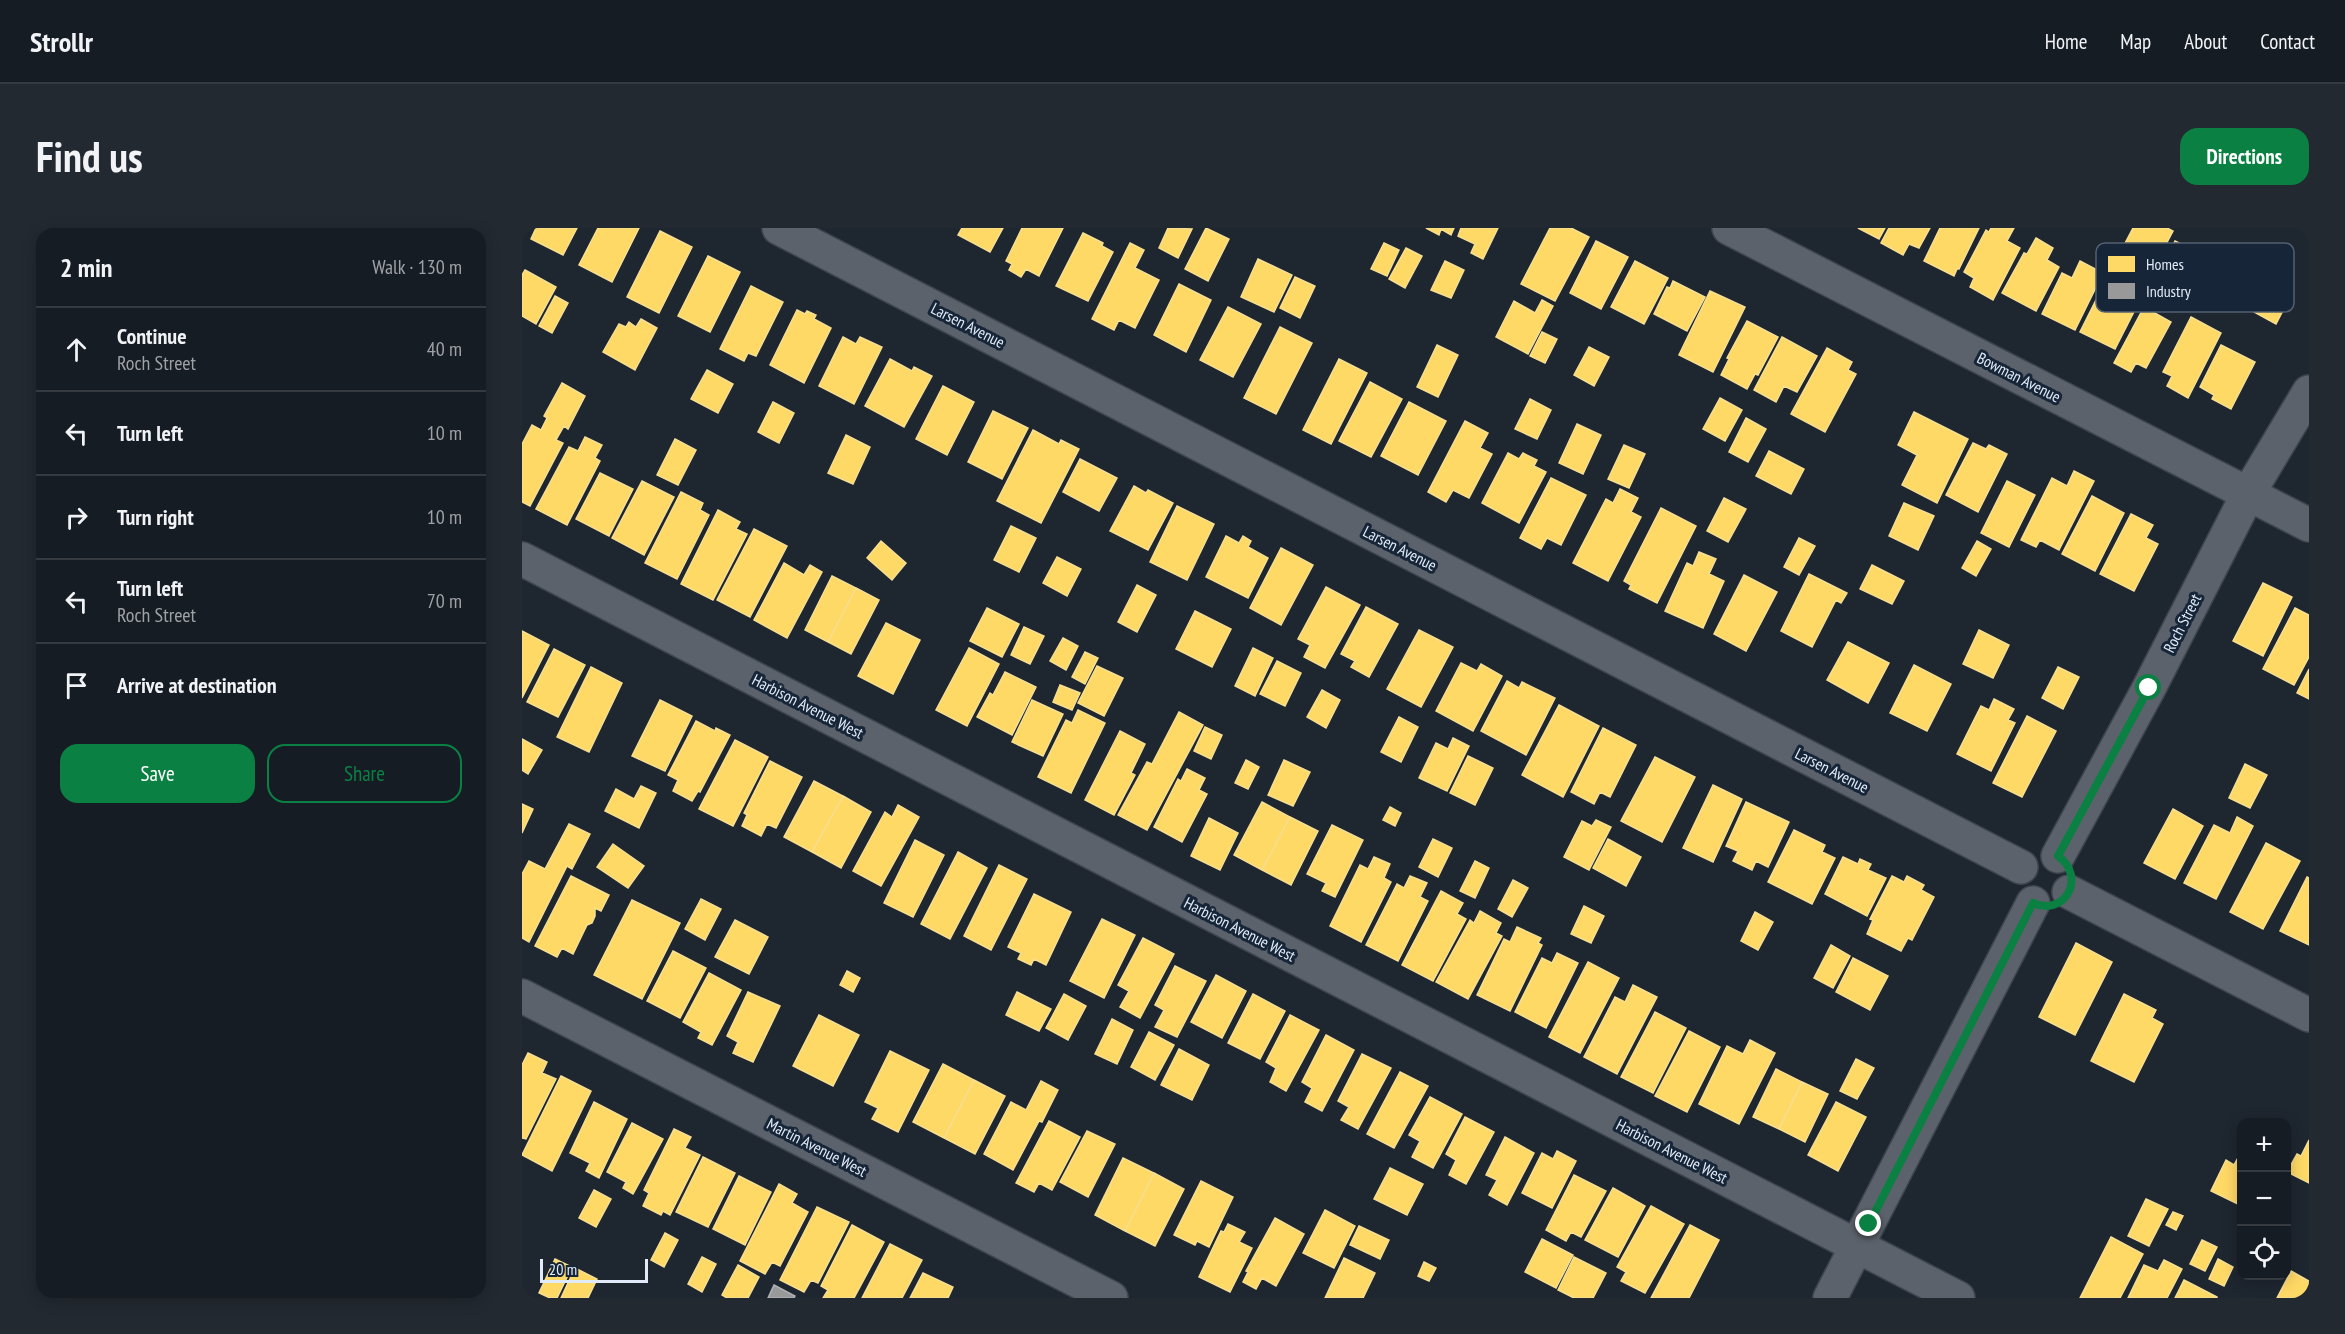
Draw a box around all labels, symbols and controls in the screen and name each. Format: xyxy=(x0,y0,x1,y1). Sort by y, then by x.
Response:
text: Strollr xyxy=(30,23,93,60)
text: Home xyxy=(2045,28,2087,55)
text: Map xyxy=(2120,28,2151,55)
text: About xyxy=(2184,28,2227,55)
text: Contact xyxy=(2260,28,2315,55)
button: Directions xyxy=(2180,128,2309,185)
text: Find us xyxy=(36,129,143,184)
legend xyxy=(2096,243,2294,312)
text: 2 min xyxy=(60,251,113,284)
text: Walk · 130 m xyxy=(372,254,462,280)
text: Homes xyxy=(2146,254,2184,274)
text: Industry xyxy=(2146,281,2191,301)
street label: Larsen Avenue xyxy=(928,298,1008,352)
text: Continue xyxy=(117,322,187,350)
icon: ahead xyxy=(60,333,93,366)
text: 40 m xyxy=(427,336,462,362)
street label: Bowman Avenue xyxy=(1974,347,2064,407)
text: Roch Street xyxy=(117,350,196,376)
icon: left xyxy=(60,417,93,450)
text: Turn left xyxy=(117,419,183,447)
text: 10 m xyxy=(427,420,462,446)
icon: right xyxy=(60,501,93,534)
text: Turn right xyxy=(117,503,194,531)
text: 10 m xyxy=(427,504,462,530)
street label: Larsen Avenue xyxy=(1360,521,1440,575)
text: Turn left xyxy=(117,574,183,602)
icon: left xyxy=(60,585,93,618)
text: 70 m xyxy=(427,588,462,614)
street label: Roch Street xyxy=(2159,590,2206,656)
text: Roch Street xyxy=(117,602,196,628)
icon: arrive xyxy=(60,669,93,702)
street label: Harbison Avenue West xyxy=(749,669,868,743)
text: Arrive at destination xyxy=(117,671,277,699)
route start xyxy=(2135,674,2161,700)
street label: Larsen Avenue xyxy=(1792,743,1872,797)
button: Save xyxy=(60,744,255,803)
button: Share xyxy=(267,744,462,803)
street label: Harbison Avenue West xyxy=(1181,892,1300,966)
street label: Martin Avenue West xyxy=(764,1113,871,1181)
street label: Harbison Avenue West xyxy=(1613,1114,1732,1188)
map controls xyxy=(2237,1118,2291,1280)
button: + xyxy=(2237,1118,2291,1172)
button: − xyxy=(2237,1172,2291,1226)
route end xyxy=(1855,1210,1881,1236)
button: locate xyxy=(2237,1226,2291,1280)
scale bar xyxy=(540,1256,648,1284)
text: 20 m xyxy=(549,1259,577,1279)

